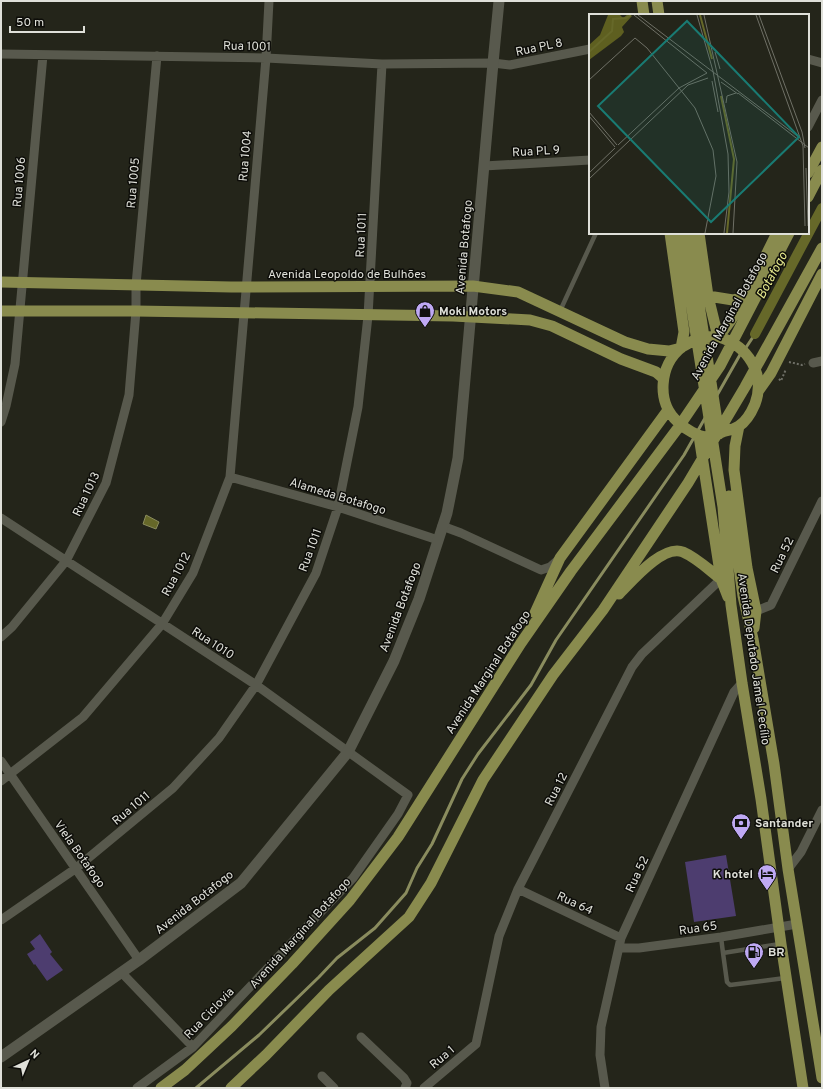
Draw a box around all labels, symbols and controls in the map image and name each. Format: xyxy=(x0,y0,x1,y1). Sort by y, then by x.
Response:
scale bar xyxy=(10,8,84,34)
inset map xyxy=(589,14,809,234)
text: 50 m xyxy=(16,15,44,31)
street label: Rua PL 8 xyxy=(514,35,564,61)
street label: Rua 1001 xyxy=(223,39,271,55)
street label: Rua 1004 xyxy=(236,130,256,182)
street label: Rua PL 9 xyxy=(512,143,560,161)
street label: Rua 1006 xyxy=(10,156,30,208)
street label: Rua 1005 xyxy=(124,157,144,209)
street label: Avenida Botafogo xyxy=(453,199,477,295)
street label: Rua 1011 xyxy=(353,212,371,258)
street label: Avenida Marginal Botafogo xyxy=(688,249,772,383)
water label: Botafogo xyxy=(754,250,792,302)
street label: Avenida Leopoldo de Bulhões xyxy=(268,267,426,283)
shop icon: Moki Motors xyxy=(414,300,436,328)
place label: Moki Motors xyxy=(439,304,507,320)
street label: Rua 1013 xyxy=(70,469,104,519)
street label: Alameda Botafogo xyxy=(288,475,388,519)
street label: Rua 1011 xyxy=(296,527,326,574)
street label: Rua 52 xyxy=(767,535,799,576)
street label: Rua 1012 xyxy=(159,550,195,599)
street label: Avenida Botafogo xyxy=(376,560,426,655)
street label: Avenida Deputado Jamel Cecílio xyxy=(733,572,773,746)
street label: Avenida Marginal Botafogo xyxy=(443,607,535,737)
street label: Rua 1010 xyxy=(188,624,237,664)
street label: Rua 12 xyxy=(542,770,572,809)
street label: Rua 1011 xyxy=(109,788,154,829)
bank icon: Santander xyxy=(730,812,752,840)
place label: Santander xyxy=(755,816,813,832)
street label: Viela Botafogo xyxy=(50,818,109,892)
street label: Rua 52 xyxy=(623,854,653,895)
hotel icon: K hotel xyxy=(756,863,778,891)
street label: Avenida Botafogo xyxy=(152,867,237,938)
place label: K hotel xyxy=(713,867,753,883)
street label: Avenida Marginal Botafogo xyxy=(247,875,355,993)
street label: Rua 64 xyxy=(554,889,595,919)
street label: Rua 65 xyxy=(678,918,718,940)
fuel station icon: BR xyxy=(743,941,765,969)
place label: BR xyxy=(768,945,785,961)
street label: Rua Ciclovia xyxy=(181,984,238,1043)
north arrow xyxy=(8,1041,48,1081)
street label: Rua 1 xyxy=(427,1043,459,1073)
text: N xyxy=(27,1047,42,1062)

